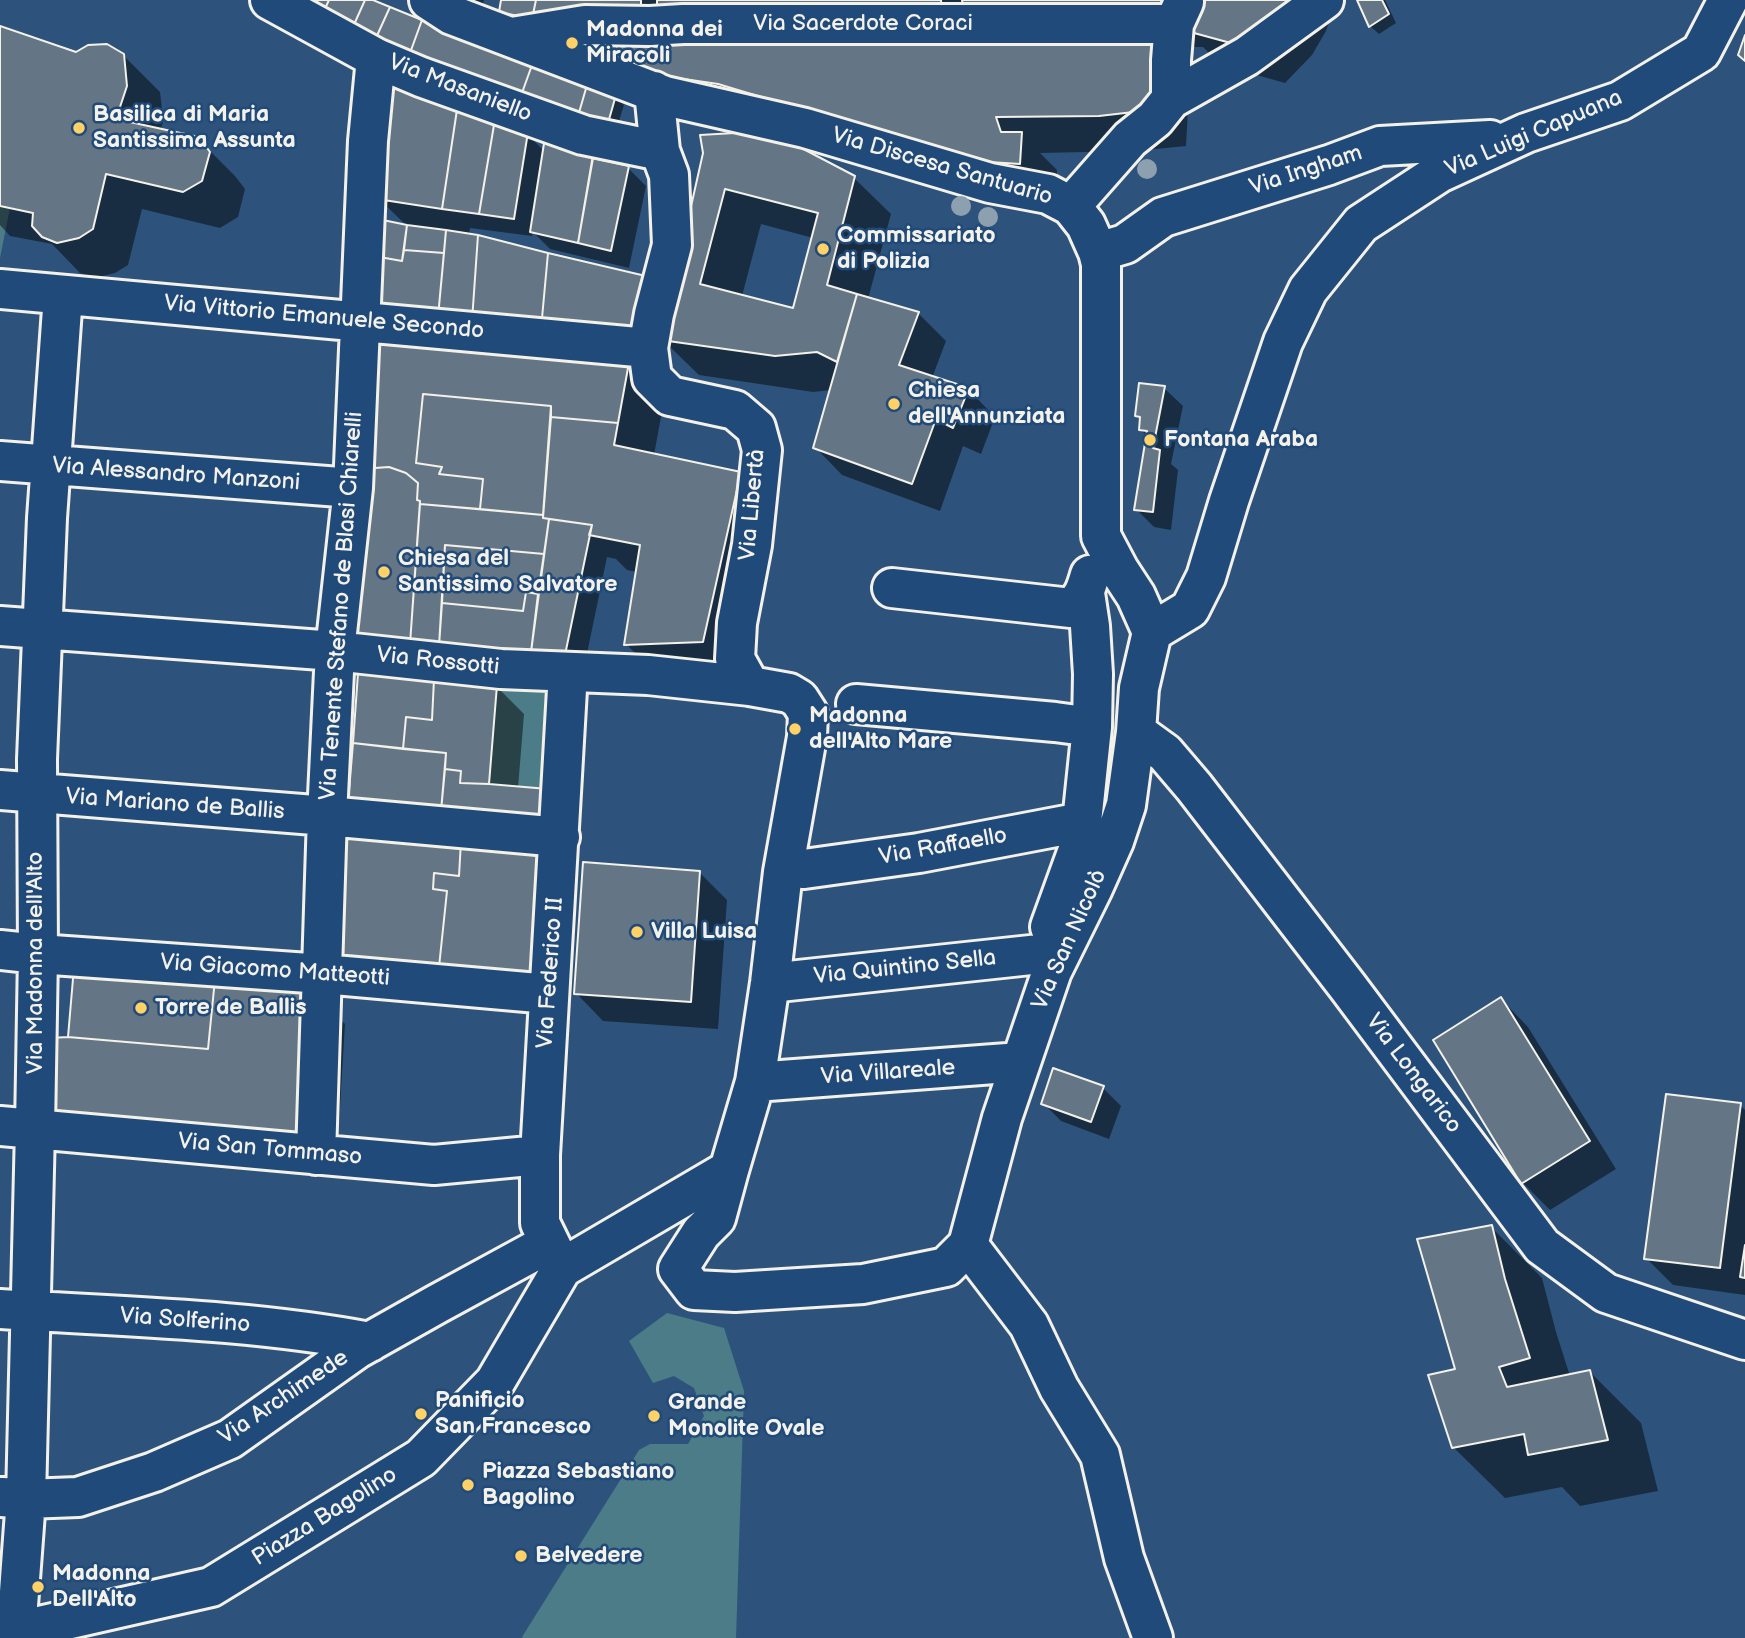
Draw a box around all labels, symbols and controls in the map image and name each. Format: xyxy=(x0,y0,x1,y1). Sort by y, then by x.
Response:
street label: Via Sacerdote Coraci xyxy=(753,10,973,38)
place label: Madonna dei Miracoli xyxy=(586,16,723,70)
marker: Madonna dei Miracoli xyxy=(564,35,580,51)
street label: Via Masaniello xyxy=(384,49,536,129)
street label: Via Luigi Capuana xyxy=(1441,84,1627,184)
place label: Basilica di Maria Santissima Assunta xyxy=(93,101,296,155)
marker: Basilica di Maria Santissima Assunta xyxy=(71,120,87,136)
street label: Via Discesa Santuario xyxy=(828,122,1056,212)
street label: Via Ingham xyxy=(1246,140,1366,202)
place label: Commissariato di Polizia xyxy=(837,222,996,276)
marker: Commissariato di Polizia xyxy=(815,241,831,257)
street label: Via Vittorio Emanuele Secondo xyxy=(163,290,485,346)
place label: Chiesa dell'Annunziata xyxy=(908,377,1065,431)
marker: Chiesa dell'Annunziata xyxy=(886,396,902,412)
street label: Via Tenente Stefano de Blasi Chiarelli xyxy=(315,411,369,801)
place label: Fontana Araba xyxy=(1164,426,1318,454)
marker: Fontana Araba xyxy=(1142,432,1158,448)
street label: Via Libertà xyxy=(734,448,772,562)
street label: Via Alessandro Manzoni xyxy=(51,453,301,497)
place label: Chiesa del Santissimo Salvatore xyxy=(398,545,617,599)
marker: Chiesa del Santissimo Salvatore xyxy=(376,564,392,580)
street label: Via Rossotti xyxy=(375,642,501,682)
place label: Madonna dell'Alto Mare xyxy=(809,702,952,756)
marker: Madonna dell'Alto Mare xyxy=(787,721,803,737)
street label: Via Mariano de Ballis xyxy=(65,784,285,826)
street label: Via Raffaello xyxy=(877,822,1009,872)
street label: Via Madonna dell'Alto xyxy=(22,852,50,1074)
street label: Via San Nicolò xyxy=(1027,866,1113,1014)
street label: Via Federico II xyxy=(532,896,570,1050)
place label: Villa Luisa xyxy=(651,918,757,946)
marker: Villa Luisa xyxy=(629,924,645,940)
street label: Via Quintino Sella xyxy=(812,945,998,991)
street label: Via Giacomo Matteotti xyxy=(159,949,391,993)
place label: Torre de Ballis xyxy=(155,994,307,1022)
marker: Torre de Ballis xyxy=(133,1000,149,1016)
street label: Via Longarico xyxy=(1359,1009,1467,1139)
street label: Via Villareale xyxy=(820,1055,956,1091)
street label: Via San Tommaso xyxy=(177,1128,363,1172)
street label: Via Solferino xyxy=(119,1303,251,1339)
street label: Via Archimede xyxy=(214,1344,354,1452)
place label: Panificio San Francesco xyxy=(435,1387,591,1441)
place label: Grande Monolite Ovale xyxy=(668,1389,825,1443)
marker: Panificio San Francesco xyxy=(413,1406,429,1422)
marker: Grande Monolite Ovale xyxy=(646,1408,662,1424)
place label: Piazza Sebastiano Bagolino xyxy=(482,1458,674,1512)
street label: Piazza Bagolino xyxy=(248,1461,402,1573)
marker: Piazza Sebastiano Bagolino xyxy=(460,1477,476,1493)
place label: Belvedere xyxy=(535,1542,642,1570)
marker: Belvedere xyxy=(513,1548,529,1564)
place label: Madonna Dell'Alto xyxy=(52,1560,150,1614)
marker: Madonna Dell'Alto xyxy=(30,1579,46,1595)

